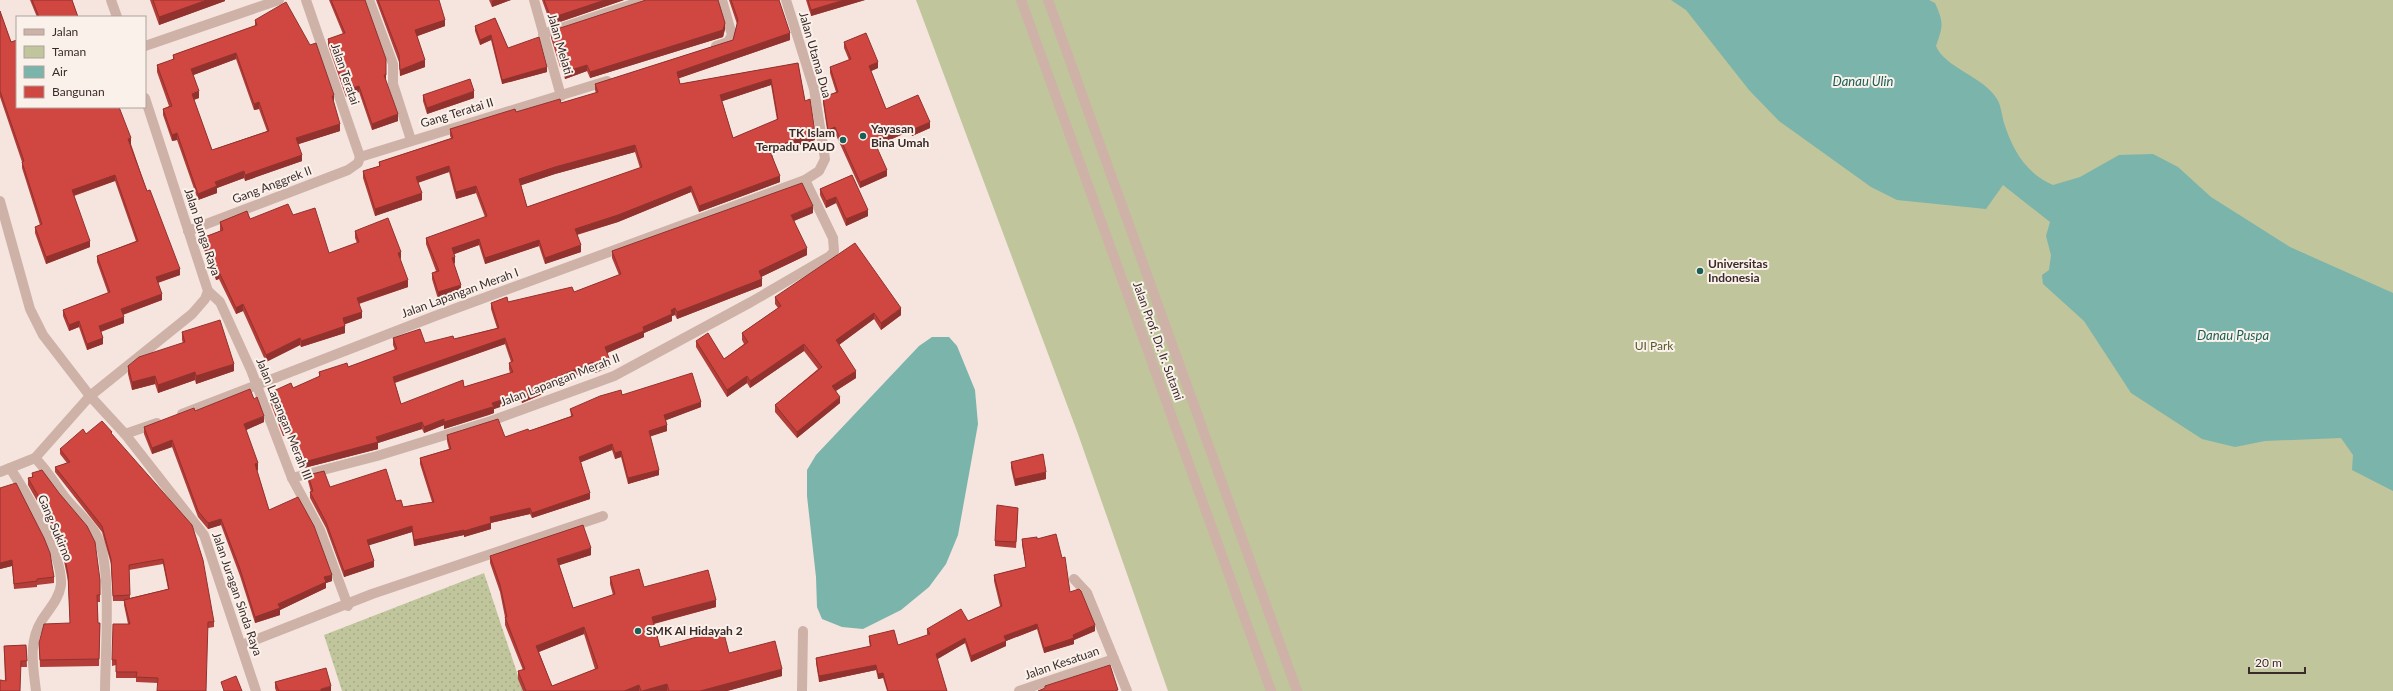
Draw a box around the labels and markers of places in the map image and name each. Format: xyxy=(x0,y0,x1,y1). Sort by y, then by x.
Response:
place label: Yayasan Bina Umah xyxy=(870,121,929,150)
place label: TK Islam Terpadu PAUD xyxy=(756,125,835,154)
marker: Yayasan Bina Umah xyxy=(858,131,868,141)
marker: TK Islam Terpadu PAUD xyxy=(838,135,848,145)
place label: Universitas Indonesia xyxy=(1708,256,1768,285)
marker: Universitas Indonesia xyxy=(1695,266,1705,276)
place label: SMK Al Hidayah 2 xyxy=(646,623,743,638)
marker: SMK Al Hidayah 2 xyxy=(633,626,643,636)

